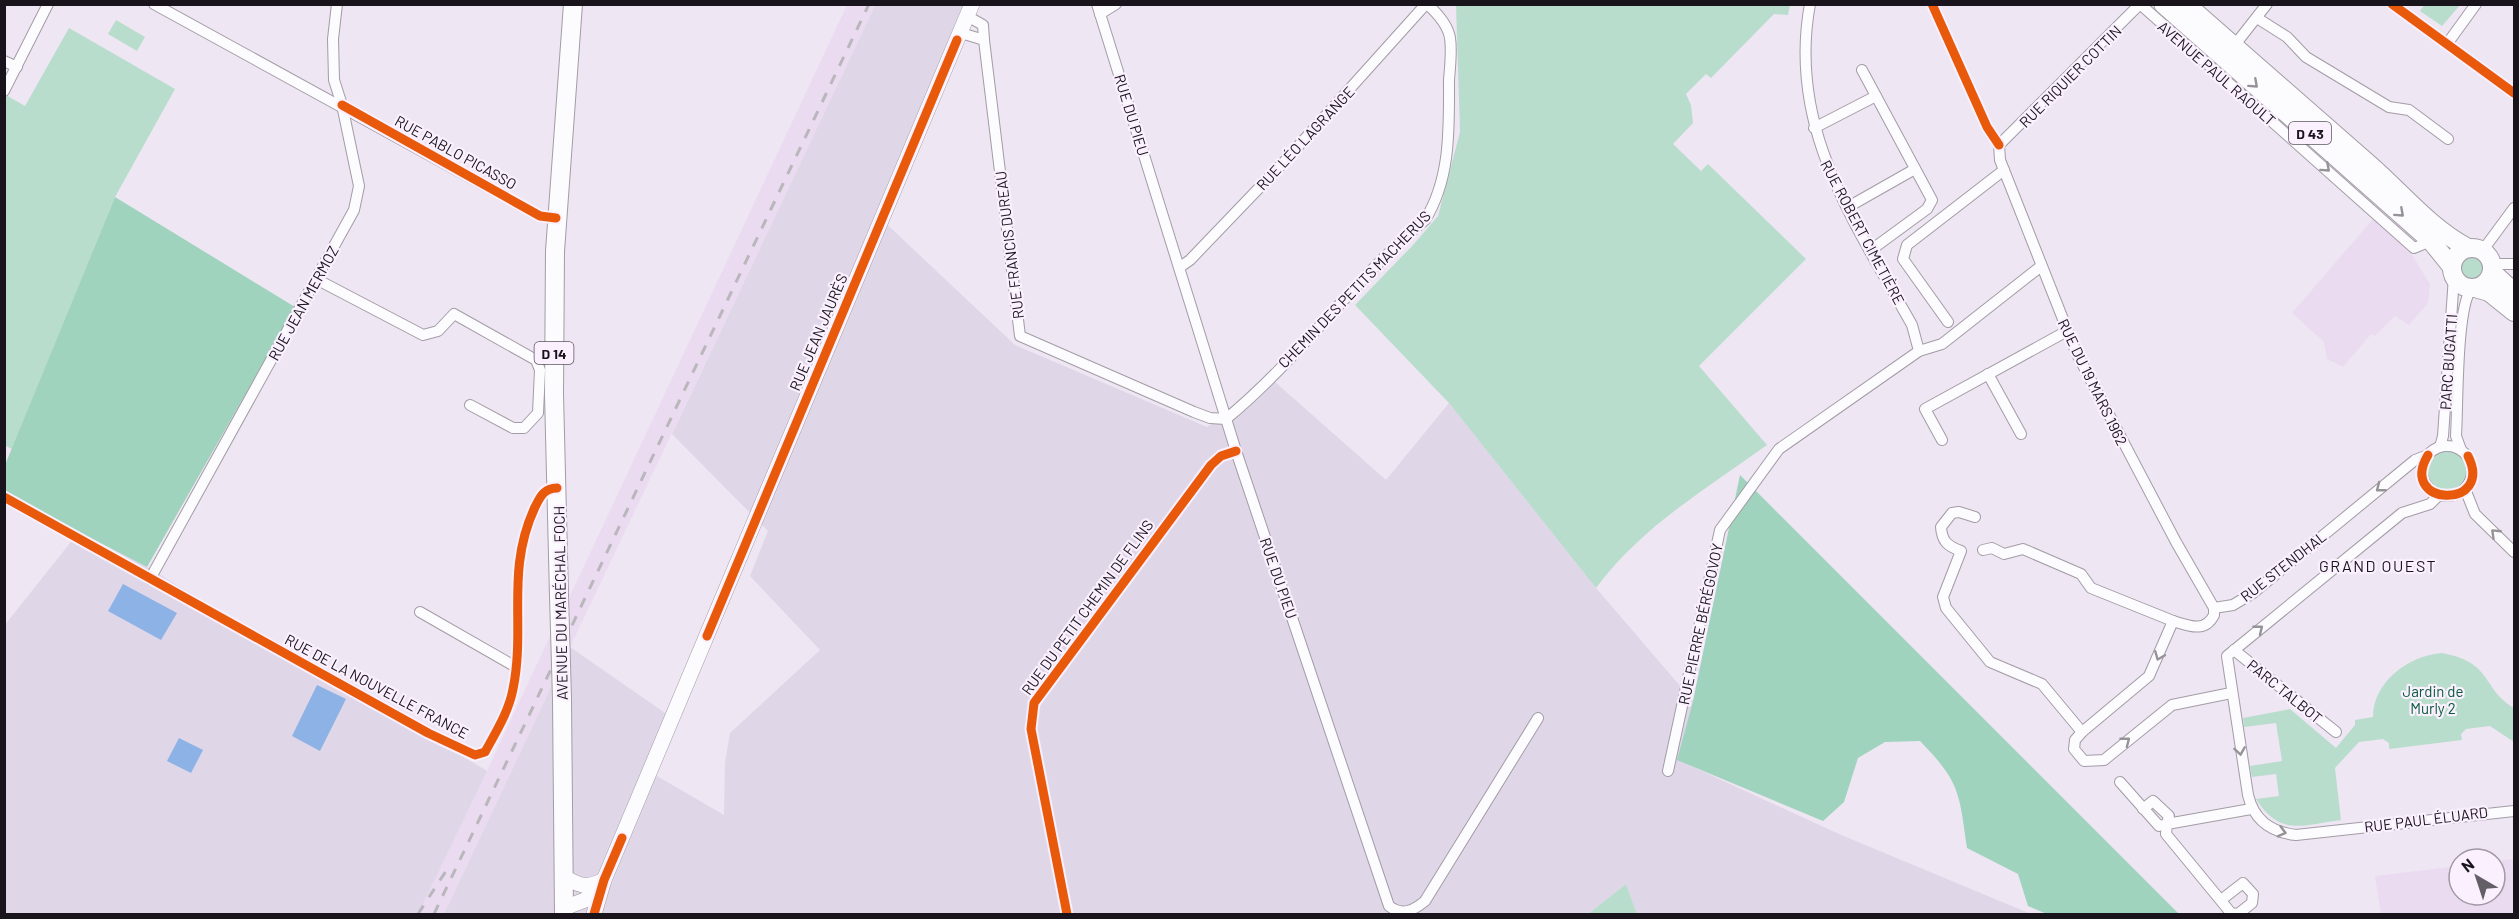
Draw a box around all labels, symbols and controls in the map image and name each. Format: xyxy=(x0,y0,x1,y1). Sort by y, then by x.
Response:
street label: AVENUE PAUL RAOULT xyxy=(2154,17,2280,129)
street label: RUE RIQUIER COTTIN xyxy=(2015,21,2125,131)
street label: RUE DU PIEU xyxy=(1111,72,1153,158)
one-way arrow xyxy=(2247,77,2258,88)
street label: RUE LÉO LAGRANGE xyxy=(1252,82,1358,194)
street label: RUE PABLO PICASSO xyxy=(392,111,520,193)
road number: D 43 xyxy=(2289,122,2331,144)
street label: RUE ROBERT CIMETIÈRE xyxy=(1817,157,1909,307)
one-way arrow xyxy=(2319,161,2330,172)
street label: RUE FRANCIS DUREAU xyxy=(991,170,1027,320)
one-way arrow xyxy=(2394,206,2404,217)
street label: CHEMIN DES PETITS MACHERUS xyxy=(1274,207,1434,371)
street label: RUE JEAN MERMOZ xyxy=(264,243,342,363)
street label: RUE JEAN JAURÈS xyxy=(785,271,851,393)
street label: PARC BUGATTI xyxy=(2436,313,2460,411)
street label: RUE DU 19 MARS 1962 xyxy=(2055,316,2131,448)
road number: D 14 xyxy=(534,342,574,364)
one-way arrow xyxy=(2376,480,2387,491)
street label: AVENUE DU MARÉCHAL FOCH xyxy=(549,506,571,700)
street label: RUE DU PETIT CHEMIN DE FLINS xyxy=(1017,516,1157,698)
street label: RUE STENDHAL xyxy=(2237,527,2329,605)
one-way arrow xyxy=(2491,529,2502,540)
street label: RUE DU PIEU xyxy=(1257,535,1301,621)
street label: RUE PIERRE BÉRÉGOVOY xyxy=(1674,542,1726,706)
district label: GRAND OUEST xyxy=(2319,556,2437,575)
one-way arrow xyxy=(2252,626,2263,637)
street label: RUE DE LA NOUVELLE FRANCE xyxy=(282,630,472,742)
one-way arrow xyxy=(2154,650,2166,661)
street label: PARC TALBOT xyxy=(2244,655,2326,727)
park label: Jardin de Murly 2 xyxy=(2403,682,2464,717)
one-way arrow xyxy=(2119,737,2130,748)
one-way arrow xyxy=(2234,746,2246,756)
street label: RUE PAUL ÉLUARD xyxy=(2363,802,2489,836)
one-way arrow xyxy=(2277,825,2287,837)
north arrow xyxy=(2447,847,2507,907)
text: N xyxy=(2457,854,2477,876)

